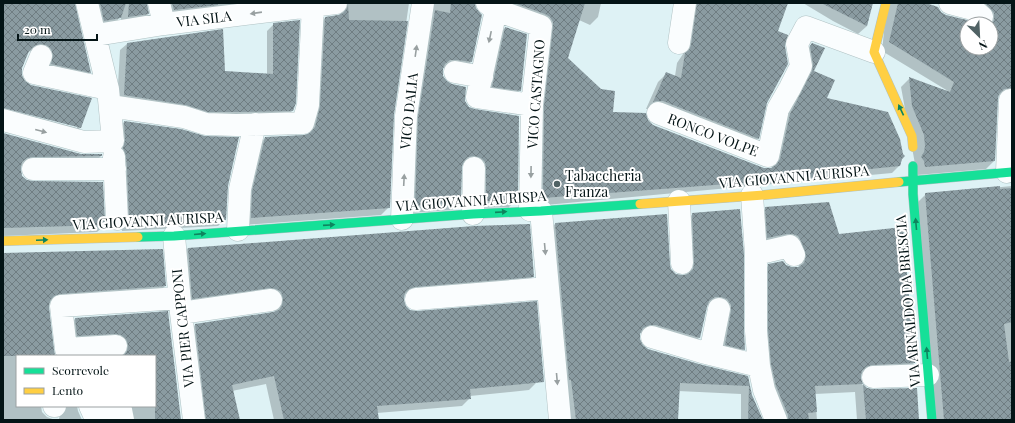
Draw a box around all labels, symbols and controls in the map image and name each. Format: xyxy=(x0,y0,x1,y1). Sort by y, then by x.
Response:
street label: VIA SILA xyxy=(174,6,233,31)
one-way arrow xyxy=(250,10,262,16)
scale bar xyxy=(18,16,97,42)
north arrow xyxy=(959,16,999,56)
text: 20 m xyxy=(24,21,51,37)
one-way arrow xyxy=(487,31,493,43)
text: N xyxy=(977,37,990,54)
street label: VICO CASTAGNO xyxy=(522,39,549,150)
one-way arrow xyxy=(413,45,419,57)
street label: VICO DALIA xyxy=(395,71,422,151)
one-way arrow xyxy=(897,104,903,116)
street label: RONCO VOLPE xyxy=(665,108,761,161)
one-way arrow xyxy=(34,128,47,134)
street label: VIA GIOVANNI AURISPA xyxy=(717,160,870,193)
one-way arrow xyxy=(528,166,534,179)
place label: Tabaccheria Franza xyxy=(565,166,642,201)
one-way arrow xyxy=(400,174,407,186)
marker: Tabaccheria Franza xyxy=(552,179,562,189)
street label: VIA GIOVANNI AURISPA xyxy=(394,186,547,215)
street label: VIA GIOVANNI AURISPA xyxy=(71,207,224,234)
one-way arrow xyxy=(495,209,507,216)
street label: VIA ARNALDO DA BRESCIA xyxy=(890,214,925,389)
one-way arrow xyxy=(912,218,919,230)
one-way arrow xyxy=(323,221,336,228)
one-way arrow xyxy=(194,230,206,237)
one-way arrow xyxy=(36,236,48,243)
one-way arrow xyxy=(542,243,548,255)
street label: VIA PIER CAPPONI xyxy=(167,268,198,389)
one-way arrow xyxy=(923,347,930,359)
legend xyxy=(16,355,156,407)
text: Scorrevole xyxy=(52,362,109,378)
one-way arrow xyxy=(553,373,560,385)
text: Lento xyxy=(52,382,84,398)

